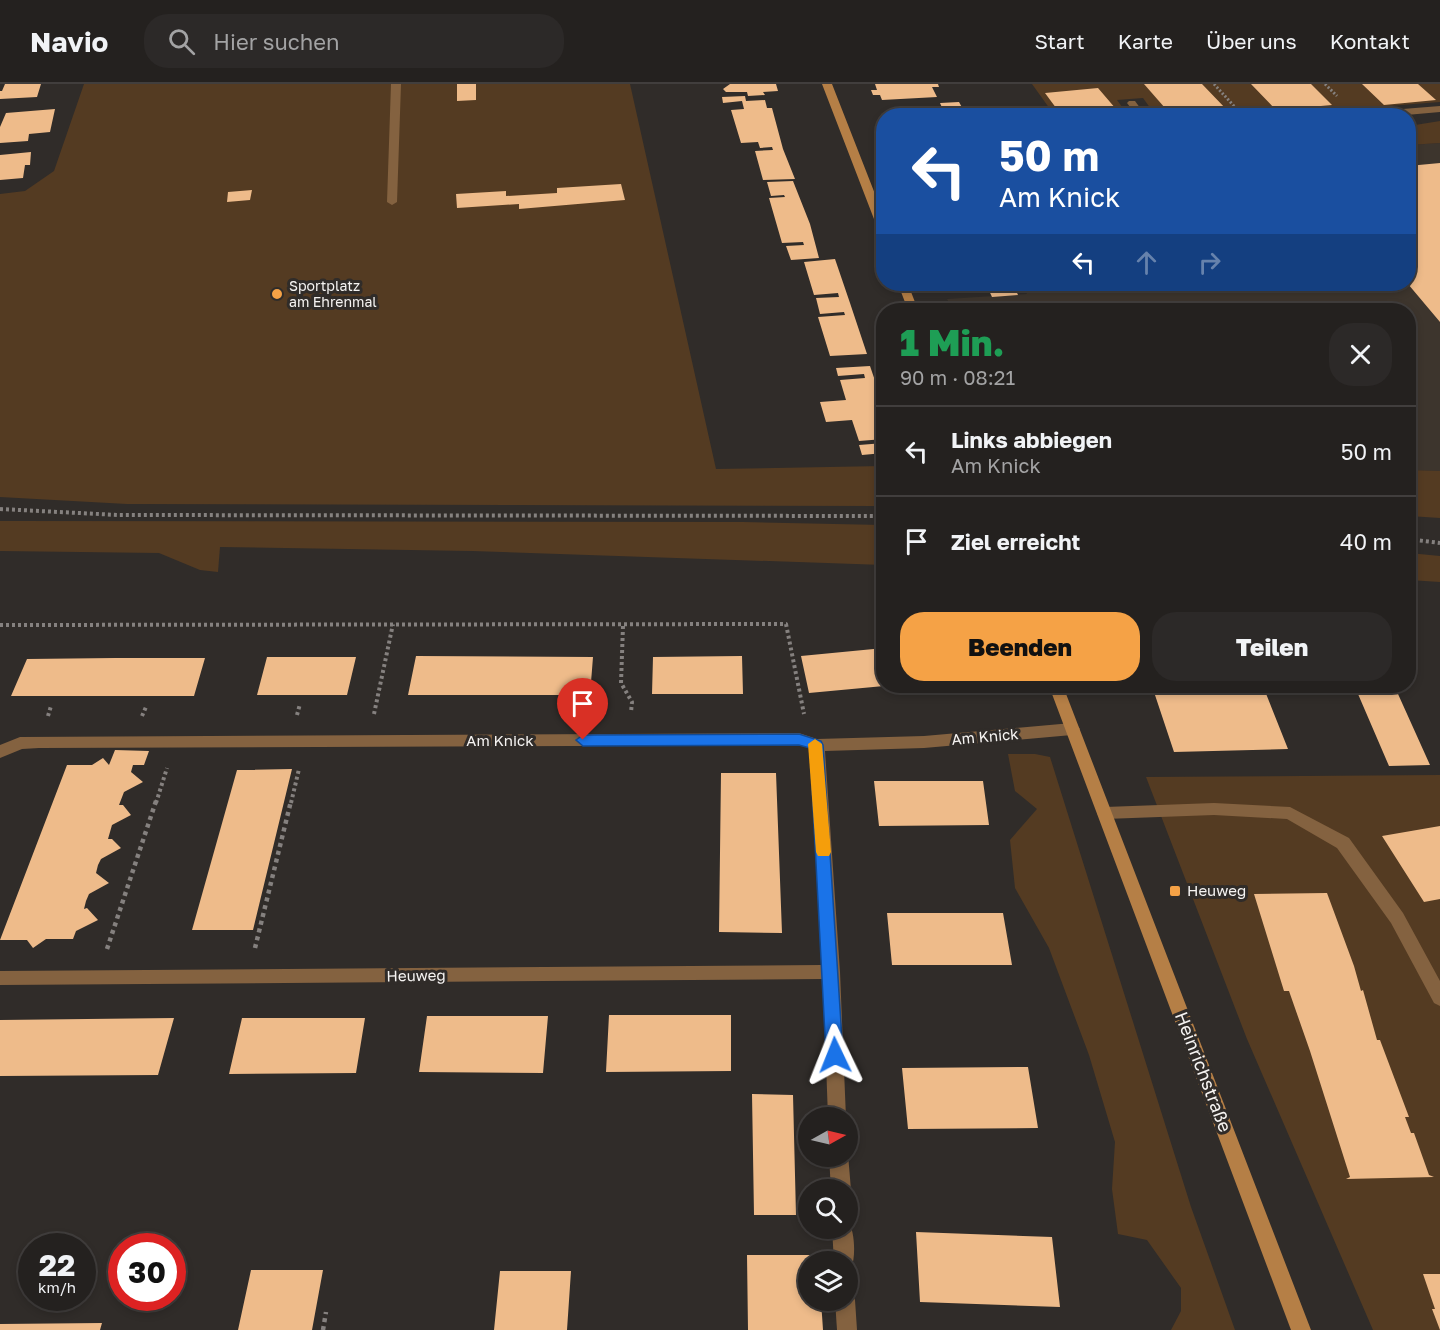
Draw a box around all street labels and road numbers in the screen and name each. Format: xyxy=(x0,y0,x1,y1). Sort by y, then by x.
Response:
street label: Am Knick xyxy=(951,724,1020,748)
street label: Am Knick xyxy=(466,731,534,749)
street label: Heuweg xyxy=(386,965,446,985)
street label: Heinrichstraße xyxy=(1171,1008,1237,1135)

